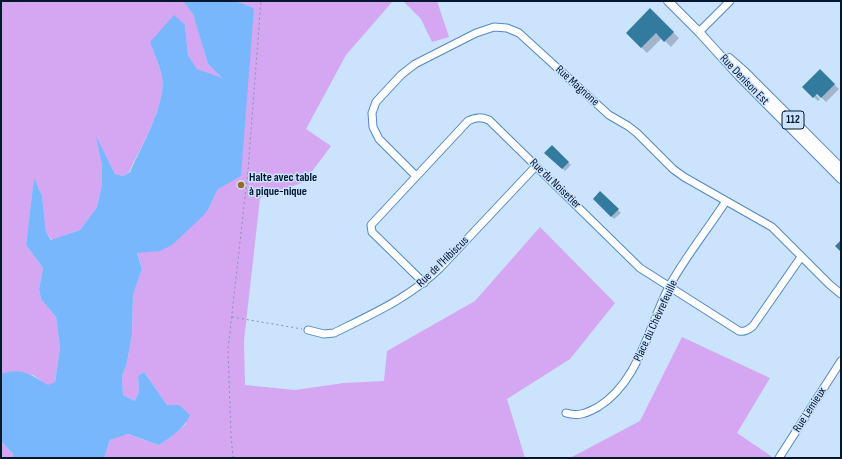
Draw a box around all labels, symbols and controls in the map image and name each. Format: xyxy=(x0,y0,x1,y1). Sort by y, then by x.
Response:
street label: Rue Denison Est xyxy=(716,52,772,108)
street label: Rue Magnone xyxy=(552,63,602,109)
road number: 112 xyxy=(782,111,804,129)
street label: Rue du Noisetier xyxy=(526,156,584,212)
place label: Halte avec table à pique-nique xyxy=(249,171,317,199)
marker: Halte avec table à pique-nique xyxy=(236,180,246,190)
street label: Rue de l'Hibiscus xyxy=(414,234,472,290)
street label: Place du Chèvrefeuille xyxy=(631,278,681,364)
street label: Rue Lemieux xyxy=(790,385,830,435)

